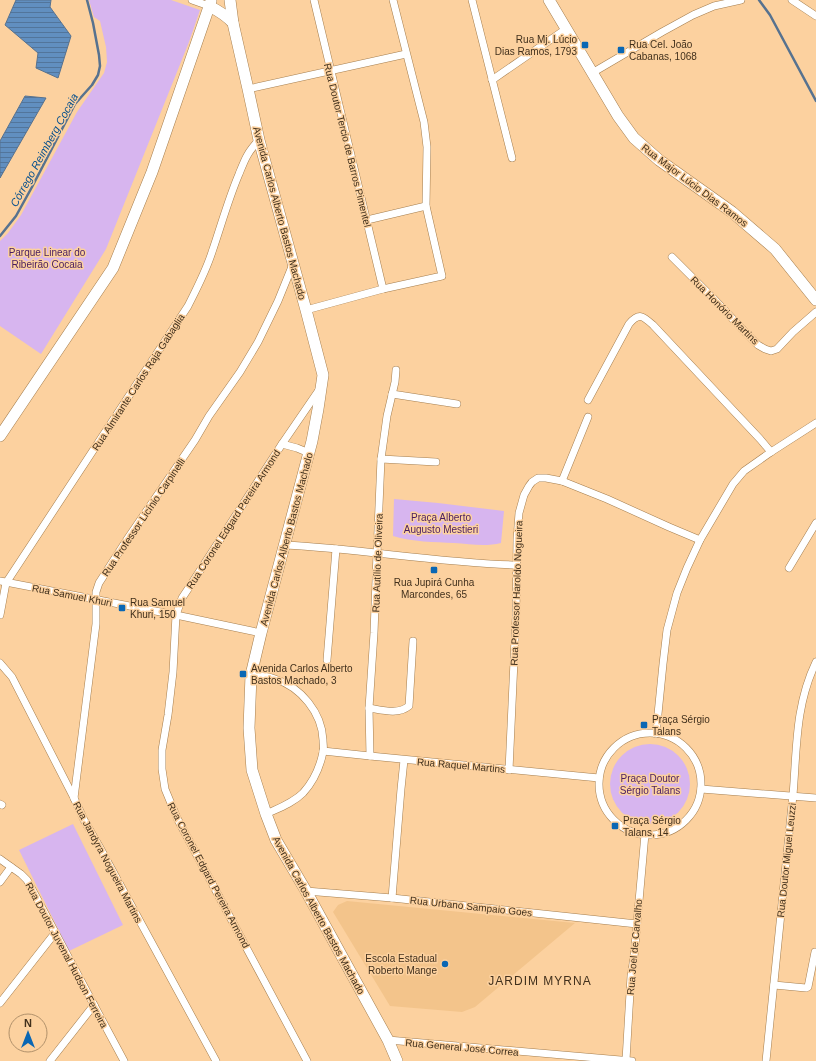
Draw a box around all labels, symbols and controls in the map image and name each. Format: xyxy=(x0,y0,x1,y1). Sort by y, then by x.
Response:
place label: Rua Mj. Lúcio Dias Ramos, 1793 xyxy=(495,34,577,57)
place label: Rua Cel. João Cabanas, 1068 xyxy=(629,39,697,62)
marker: Rua Mj. Lúcio Dias Ramos, 1793 xyxy=(580,40,590,50)
marker: Rua Cel. João Cabanas, 1068 xyxy=(616,45,626,55)
street label: Rua Doutor Tercio de Barros Pimentel xyxy=(322,62,373,228)
water label: Córrego Reimberg Cocaia xyxy=(8,91,80,209)
street label: Avenida Carlos Alberto Bastos Machado xyxy=(251,125,308,301)
street label: Rua Major Lúcio Dias Ramos xyxy=(639,142,750,229)
park label: Parque Linear do Ribeirão Cocaia xyxy=(9,247,86,270)
street label: Rua Honório Martins xyxy=(688,274,761,347)
street label: Rua Almirante Carlos Raja Gabaglia xyxy=(90,312,187,453)
street label: Rua Coronel Edgard Pereira Armond xyxy=(184,448,283,591)
street label: Avenida Carlos Alberto Bastos Machado xyxy=(258,451,315,627)
street label: Rua Professor Licínio Carpinelli xyxy=(100,456,187,578)
park label: Praça Alberto Augusto Mestieri xyxy=(404,512,478,535)
street label: Rua Autílio de Oliveira xyxy=(370,513,385,613)
street label: Rua Professor Haroldo Nogueira xyxy=(508,520,525,666)
marker: Rua Jupirá Cunha Marcondes, 65 xyxy=(429,565,439,575)
place label: Rua Jupirá Cunha Marcondes, 65 xyxy=(394,577,475,600)
street label: Rua Samuel Khuri xyxy=(31,582,113,609)
place label: Rua Samuel Khuri, 150 xyxy=(130,597,185,620)
marker: Rua Samuel Khuri, 150 xyxy=(117,603,127,613)
place label: Avenida Carlos Alberto Bastos Machado, 3 xyxy=(251,663,353,686)
marker: Avenida Carlos Alberto Bastos Machado, 3 xyxy=(238,669,248,679)
place label: Praça Sérgio Talans xyxy=(652,714,710,737)
marker: Praça Sérgio Talans xyxy=(639,720,649,730)
street label: Rua Raquel Martins xyxy=(416,756,505,775)
park label: Praça Doutor Sérgio Talans xyxy=(620,773,680,796)
street label: Rua Jandyra Nogueira Martins xyxy=(71,800,144,925)
street label: Rua Coronel Edgard Pereira Armond xyxy=(165,800,252,950)
street label: Rua Doutor Miguel Leuzzi xyxy=(775,802,798,918)
place label: Praça Sérgio Talans, 14 xyxy=(623,815,681,838)
marker: Praça Sérgio Talans, 14 xyxy=(610,821,620,831)
street label: Avenida Carlos Alberto Bastos Machado xyxy=(270,834,367,996)
street label: Rua Doutor Juvenal Hudson Ferreira xyxy=(23,881,110,1030)
street label: Rua Urbano Sampaio Goes xyxy=(409,895,533,918)
street label: Rua Joel de Carvalho xyxy=(625,898,644,995)
place label: Escola Estadual Roberto Mange xyxy=(365,953,437,976)
marker: Escola Estadual Roberto Mange xyxy=(440,959,450,969)
district label: JARDIM MYRNA xyxy=(488,974,592,988)
north arrow xyxy=(8,1013,48,1053)
text: N xyxy=(24,1017,32,1029)
street label: Rua General José Correa xyxy=(405,1037,520,1058)

